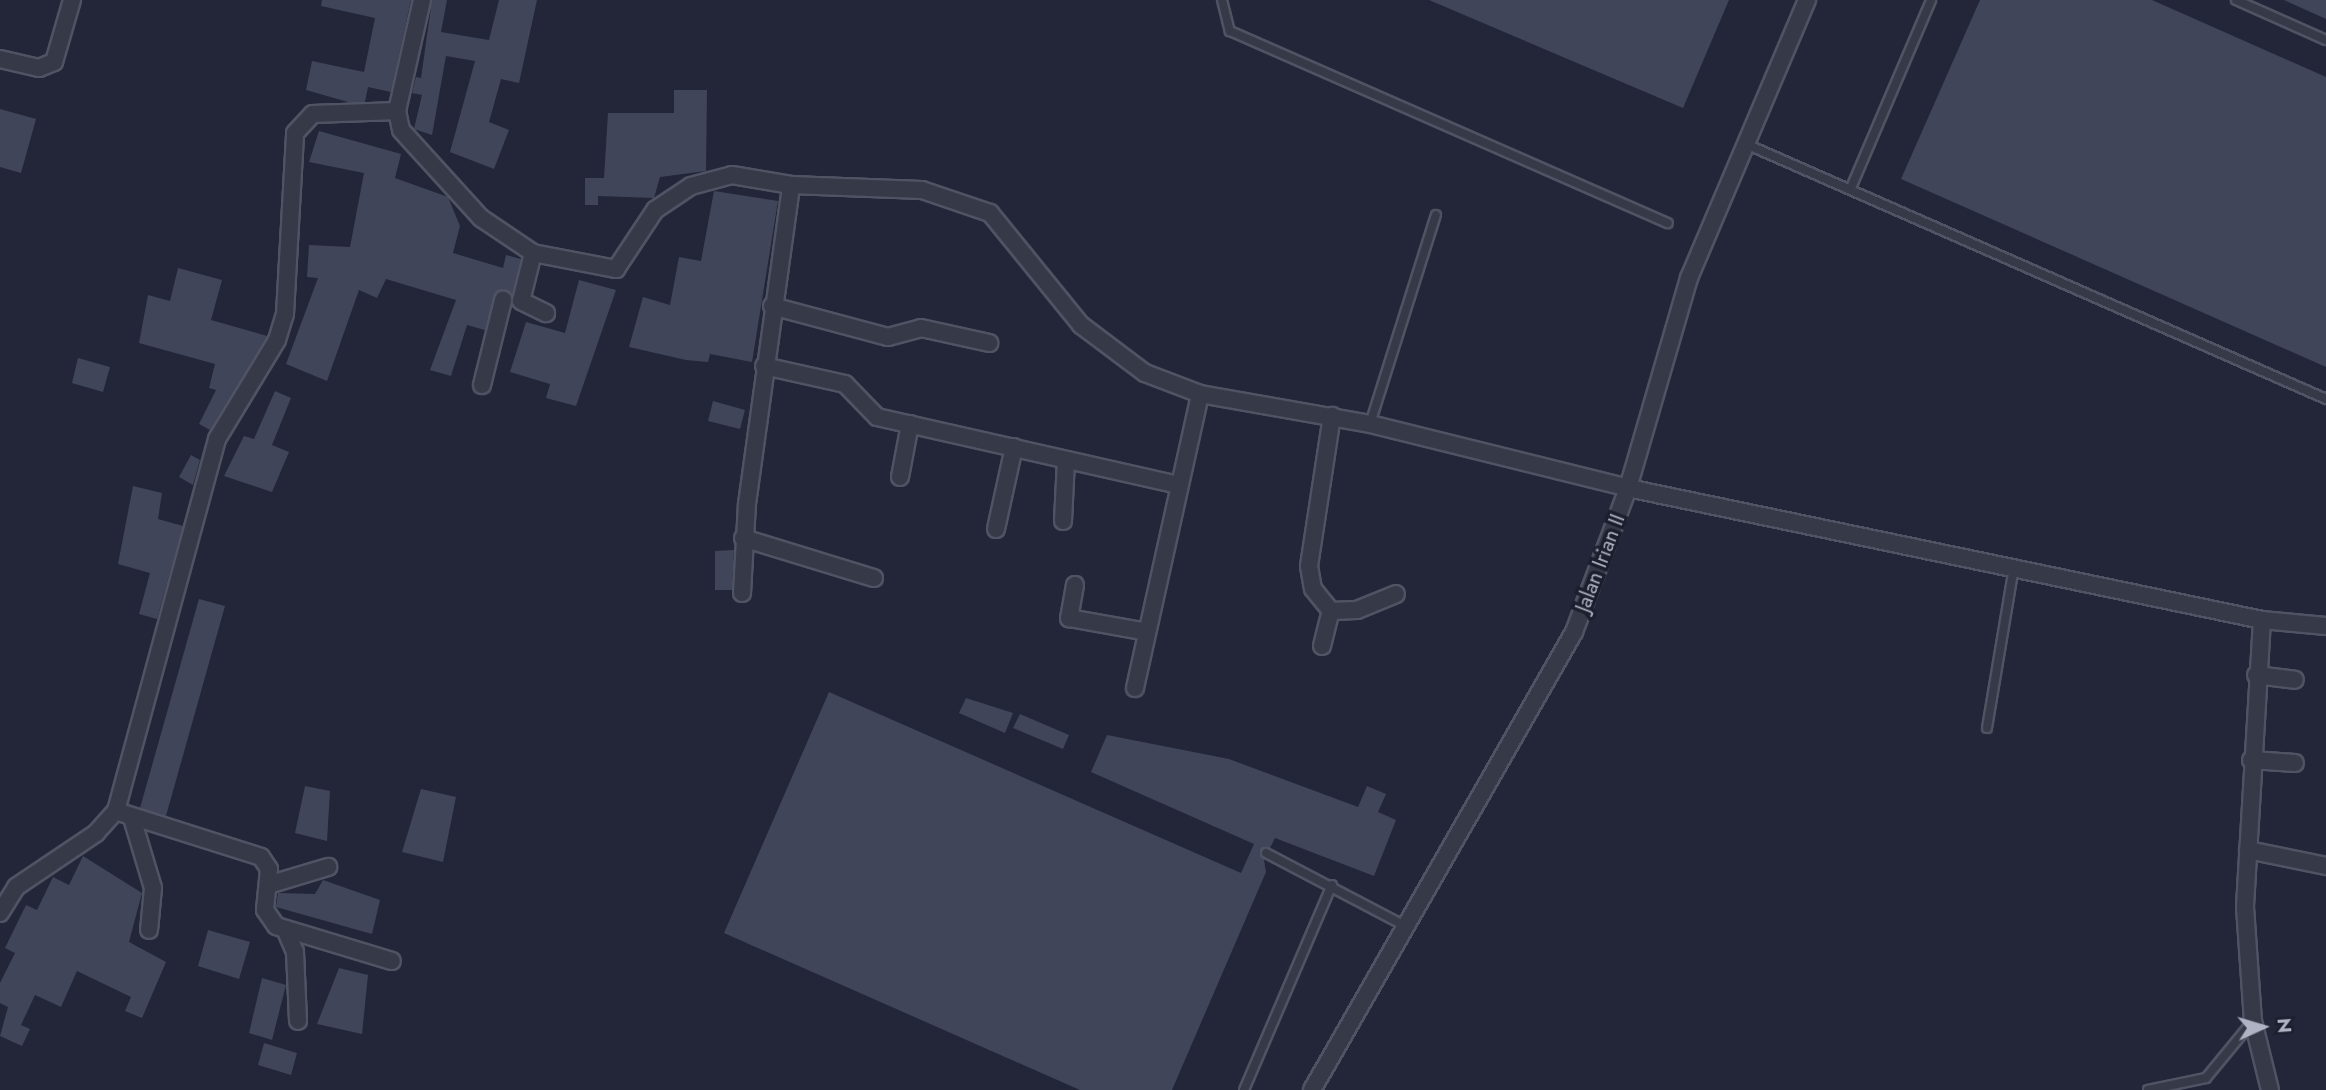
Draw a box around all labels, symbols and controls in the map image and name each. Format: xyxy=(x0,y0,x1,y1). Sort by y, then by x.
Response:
street label: Jalan Irian II xyxy=(1570,510,1630,616)
north arrow xyxy=(2228,992,2298,1062)
text: N xyxy=(2270,1017,2298,1034)

